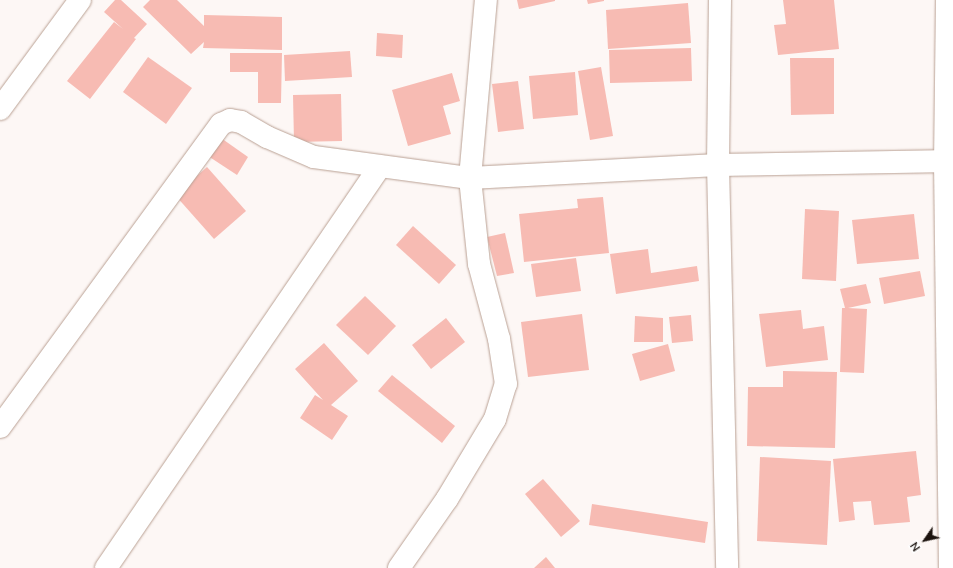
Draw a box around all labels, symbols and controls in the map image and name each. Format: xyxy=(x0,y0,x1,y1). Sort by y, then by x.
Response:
north arrow xyxy=(905,520,945,560)
text: N xyxy=(907,539,923,554)

